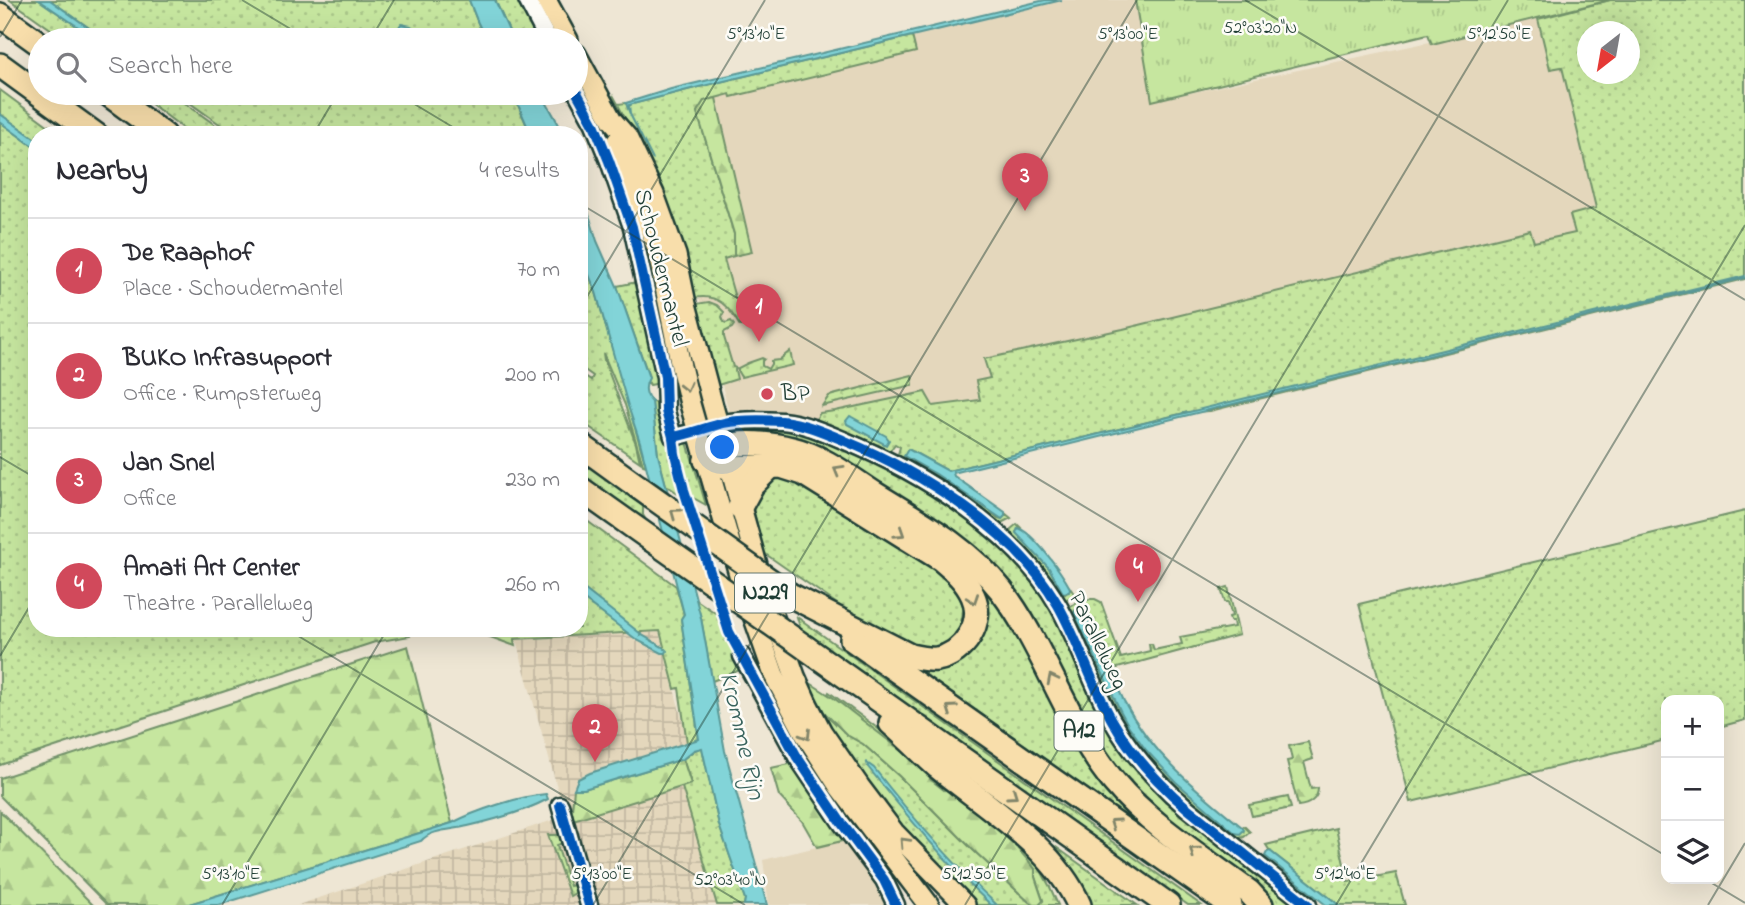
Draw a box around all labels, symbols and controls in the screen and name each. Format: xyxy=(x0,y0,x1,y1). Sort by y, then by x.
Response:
text: 52°03'20"N xyxy=(1223,16,1297,42)
north arrow xyxy=(1577,21,1640,84)
text: 5°13'10"E xyxy=(727,22,785,48)
text: 5°13'00"E xyxy=(1098,22,1159,48)
text: 5°12'50"E xyxy=(1467,22,1532,48)
search box xyxy=(28,28,588,105)
icon: search xyxy=(52,48,90,86)
text: Search here xyxy=(108,48,233,86)
text: Nearby xyxy=(56,150,148,194)
pin: 3 xyxy=(1002,153,1048,211)
text: 4 results xyxy=(479,155,560,188)
street label: Schoudermantel xyxy=(623,185,697,351)
text: De Raaphof xyxy=(123,235,254,273)
text: 1 xyxy=(75,254,83,287)
text: 70 m xyxy=(517,254,560,287)
text: Place · Schoudermantel xyxy=(123,273,343,306)
pin: 1 xyxy=(736,284,782,342)
text: BUKO Infrasupport xyxy=(123,340,332,378)
text: 2 xyxy=(73,359,85,392)
text: 200 m xyxy=(505,359,560,392)
place label: BP xyxy=(780,377,810,412)
text: Office · Rumpsterweg xyxy=(123,378,321,411)
one-way arrow xyxy=(678,381,692,393)
marker: BP xyxy=(759,386,775,402)
your location xyxy=(705,430,739,464)
text: Jan Snel xyxy=(123,445,215,483)
text: 3 xyxy=(74,464,84,497)
text: 230 m xyxy=(506,464,560,497)
one-way arrow xyxy=(832,466,845,479)
text: Office xyxy=(123,483,176,516)
one-way arrow xyxy=(670,509,683,521)
one-way arrow xyxy=(892,525,905,538)
pin: 4 xyxy=(1115,544,1161,602)
text: Amati Art Center xyxy=(123,550,300,588)
text: 4 xyxy=(74,569,84,602)
text: 260 m xyxy=(505,569,560,602)
road number: N229 xyxy=(735,573,795,612)
street label: Parallelweg xyxy=(1058,586,1136,696)
text: Theatre · Parallelweg xyxy=(123,588,313,621)
one-way arrow xyxy=(964,593,979,605)
water label: Kromme Rijn xyxy=(708,668,774,805)
one-way arrow xyxy=(1046,674,1060,686)
map controls xyxy=(1661,695,1724,884)
button: + xyxy=(1661,695,1724,758)
pin: 2 xyxy=(572,704,618,762)
one-way arrow xyxy=(946,705,959,717)
road number: A12 xyxy=(1054,712,1104,750)
one-way arrow xyxy=(798,727,811,740)
button: − xyxy=(1661,758,1724,821)
one-way arrow xyxy=(1005,786,1018,799)
one-way arrow xyxy=(1109,819,1122,831)
button: layers xyxy=(1661,821,1724,884)
one-way arrow xyxy=(900,838,913,851)
one-way arrow xyxy=(1190,847,1202,860)
text: 5°13'10"E xyxy=(202,862,260,888)
text: 5°13'00"E xyxy=(572,862,633,888)
text: 5°12'50"E xyxy=(942,862,1007,888)
text: 5°12'40"E xyxy=(1314,862,1376,888)
text: 52°03'40"N xyxy=(694,868,766,894)

